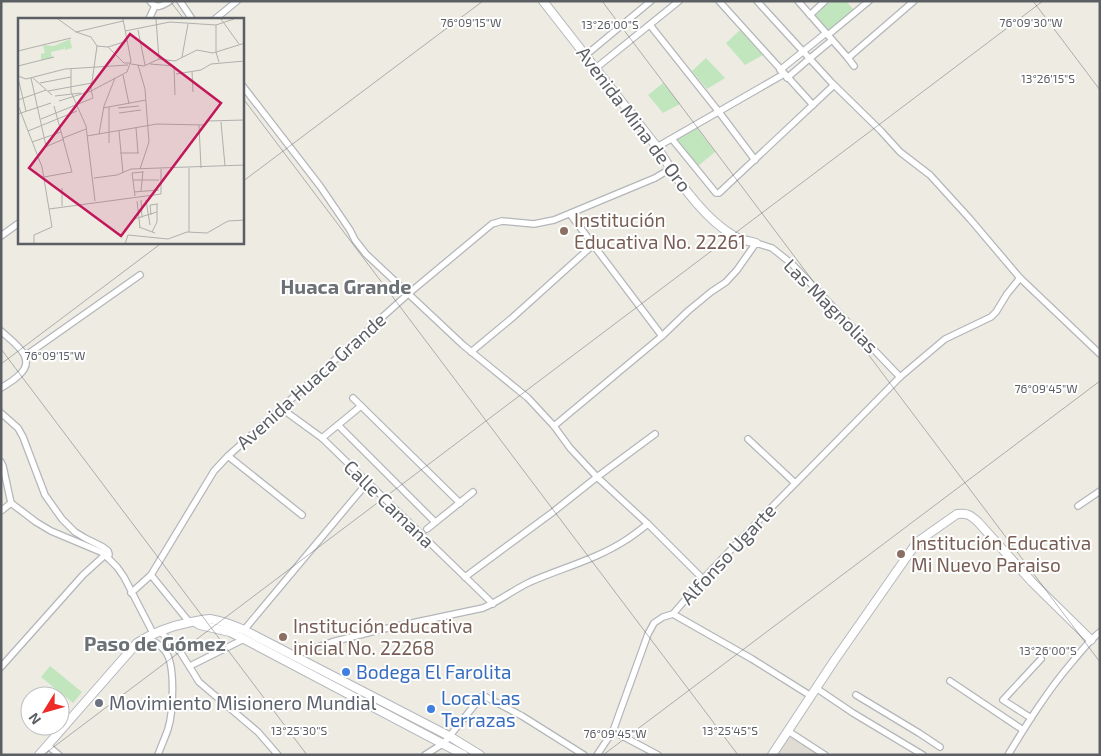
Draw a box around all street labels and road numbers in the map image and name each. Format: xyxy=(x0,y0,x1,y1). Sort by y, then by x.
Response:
street label: Avenida Mina de Oro xyxy=(572,41,697,196)
street label: Las Magnolias xyxy=(779,254,883,358)
street label: Avenida Huaca Grande xyxy=(231,308,390,454)
street label: Calle Camana xyxy=(339,455,439,552)
street label: Alfonso Ugarte xyxy=(675,498,780,609)

